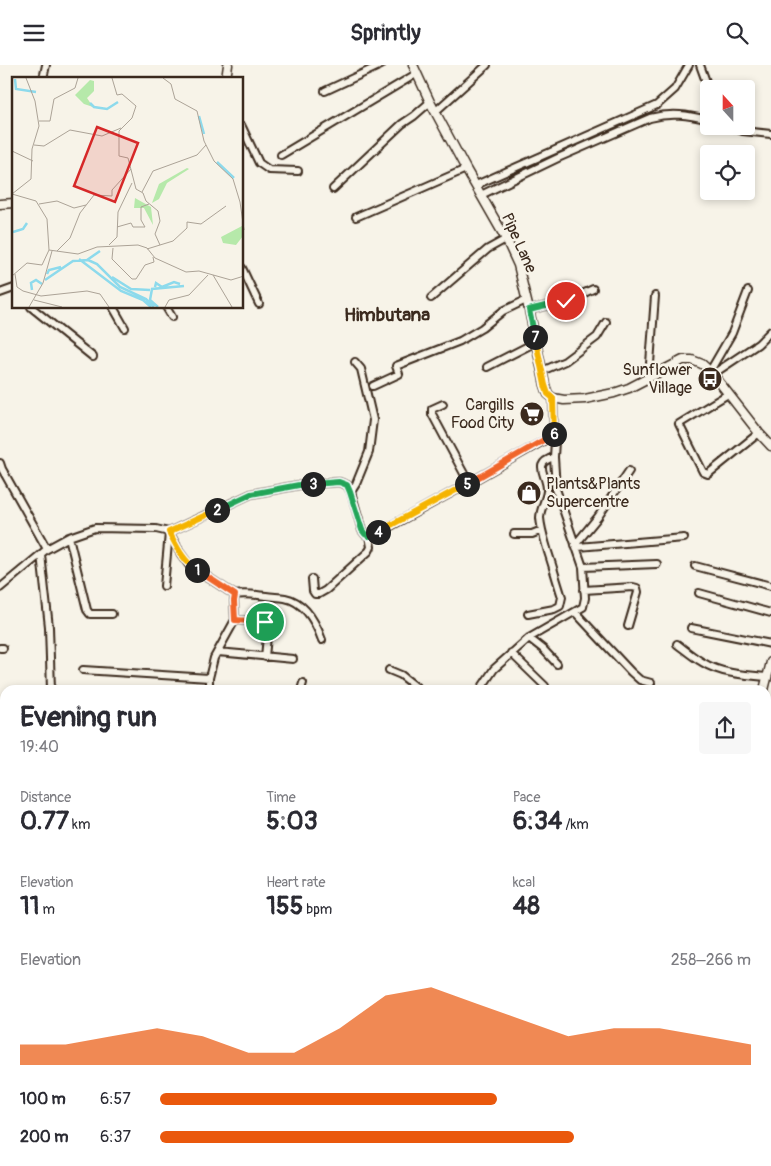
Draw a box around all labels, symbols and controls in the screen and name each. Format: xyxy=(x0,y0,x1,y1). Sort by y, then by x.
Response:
icon: menu xyxy=(20,19,48,47)
text: Sprintly xyxy=(350,19,421,47)
icon: search xyxy=(723,19,751,47)
inset map xyxy=(12,77,244,309)
north arrow xyxy=(700,80,755,135)
map controls xyxy=(700,80,755,200)
button: locate xyxy=(700,145,755,200)
street label: Pipe Lane xyxy=(497,210,541,276)
pin xyxy=(545,280,587,322)
icon: check xyxy=(552,287,580,315)
district label: Himbutana xyxy=(344,303,430,327)
pin: 7 xyxy=(522,325,548,349)
text: 7 xyxy=(532,329,539,346)
place label: Sunflower Village xyxy=(622,360,692,398)
bus stop icon: Sunflower Village xyxy=(697,366,723,392)
place label: Cargills Food City xyxy=(451,395,514,433)
supermarket icon: Cargills Food City xyxy=(519,401,545,427)
pin: 6 xyxy=(542,421,566,447)
text: 6 xyxy=(550,426,559,443)
pin: 3 xyxy=(300,471,326,497)
pin: 5 xyxy=(454,471,480,497)
place label: Plants&Plants Supercentre xyxy=(546,474,640,512)
text: 3 xyxy=(310,476,317,493)
text: 5 xyxy=(464,476,471,493)
shop icon: Plants&Plants Supercentre xyxy=(516,480,542,506)
pin: 2 xyxy=(204,497,230,523)
text: 2 xyxy=(214,502,221,519)
pin: 4 xyxy=(366,519,390,545)
text: 4 xyxy=(374,524,383,541)
pin: 1 xyxy=(184,557,210,583)
text: 1 xyxy=(195,562,200,579)
pin xyxy=(244,601,286,643)
icon: arrive xyxy=(251,608,279,636)
text: Evening run xyxy=(20,700,157,735)
button: share xyxy=(699,702,751,754)
text: 19:40 xyxy=(20,737,59,757)
text: Distance xyxy=(20,789,71,806)
text: Time xyxy=(266,789,296,806)
text: Pace xyxy=(513,789,540,806)
text: 0.77 xyxy=(20,806,69,837)
text: 5:03 xyxy=(266,806,318,837)
text: 6:34 xyxy=(513,806,562,837)
text: km xyxy=(69,816,90,833)
text: /km xyxy=(562,816,589,833)
text: Elevation xyxy=(20,874,73,891)
text: Heart rate xyxy=(266,874,325,891)
text: kcal xyxy=(513,874,535,891)
text: 11 xyxy=(20,891,40,922)
text: 155 xyxy=(266,891,303,922)
text: 48 xyxy=(513,891,540,922)
text: m xyxy=(40,901,55,918)
text: bpm xyxy=(303,901,332,918)
text: Elevation xyxy=(20,950,81,970)
text: 258–266 m xyxy=(671,950,751,970)
text: 100 m xyxy=(20,1089,66,1109)
text: 6:57 xyxy=(100,1089,131,1109)
text: 200 m xyxy=(20,1127,68,1147)
text: 6:37 xyxy=(100,1127,131,1147)

